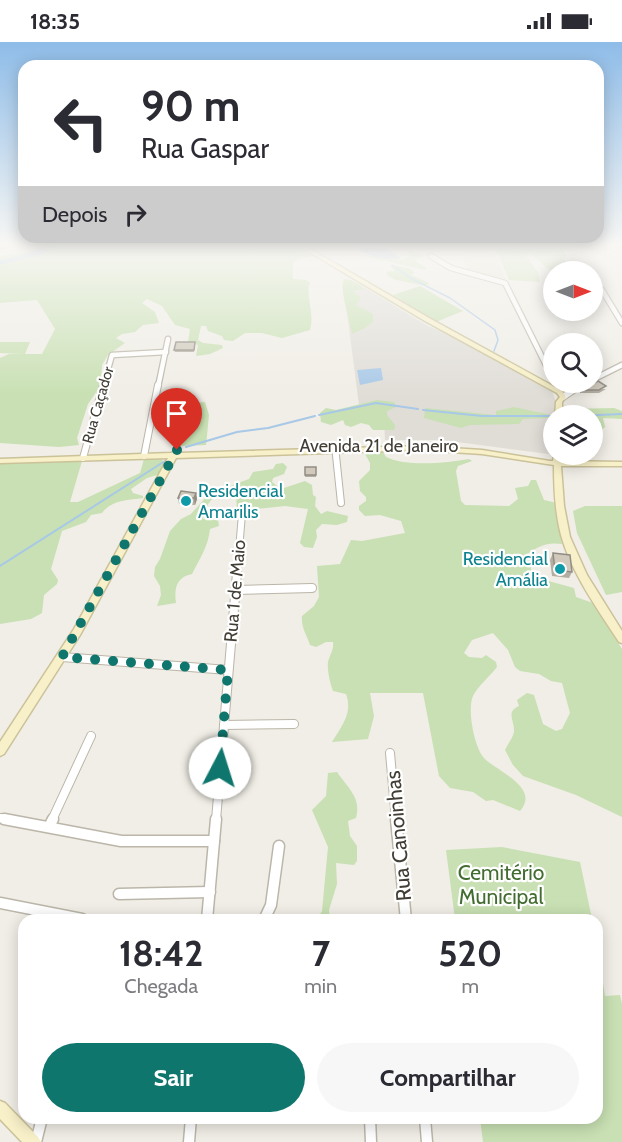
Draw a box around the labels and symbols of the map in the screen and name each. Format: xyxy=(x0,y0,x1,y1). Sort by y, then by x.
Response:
north arrow xyxy=(543,261,603,321)
street label: Rua Caçador xyxy=(78,364,118,445)
pin xyxy=(151,388,202,450)
street label: Avenida 21 de Janeiro xyxy=(299,435,459,457)
place label: Residencial Amarilis xyxy=(198,480,284,523)
marker: Residencial Amarilis xyxy=(179,494,193,508)
street label: Rua 1 de Maio xyxy=(220,539,250,643)
place label: Residencial Amália xyxy=(463,548,549,591)
marker: Residencial Amália xyxy=(553,562,567,576)
position arrow xyxy=(188,736,252,800)
street label: Rua Canoinhas xyxy=(380,769,416,902)
park label: Cemitério Municipal xyxy=(458,860,544,909)

